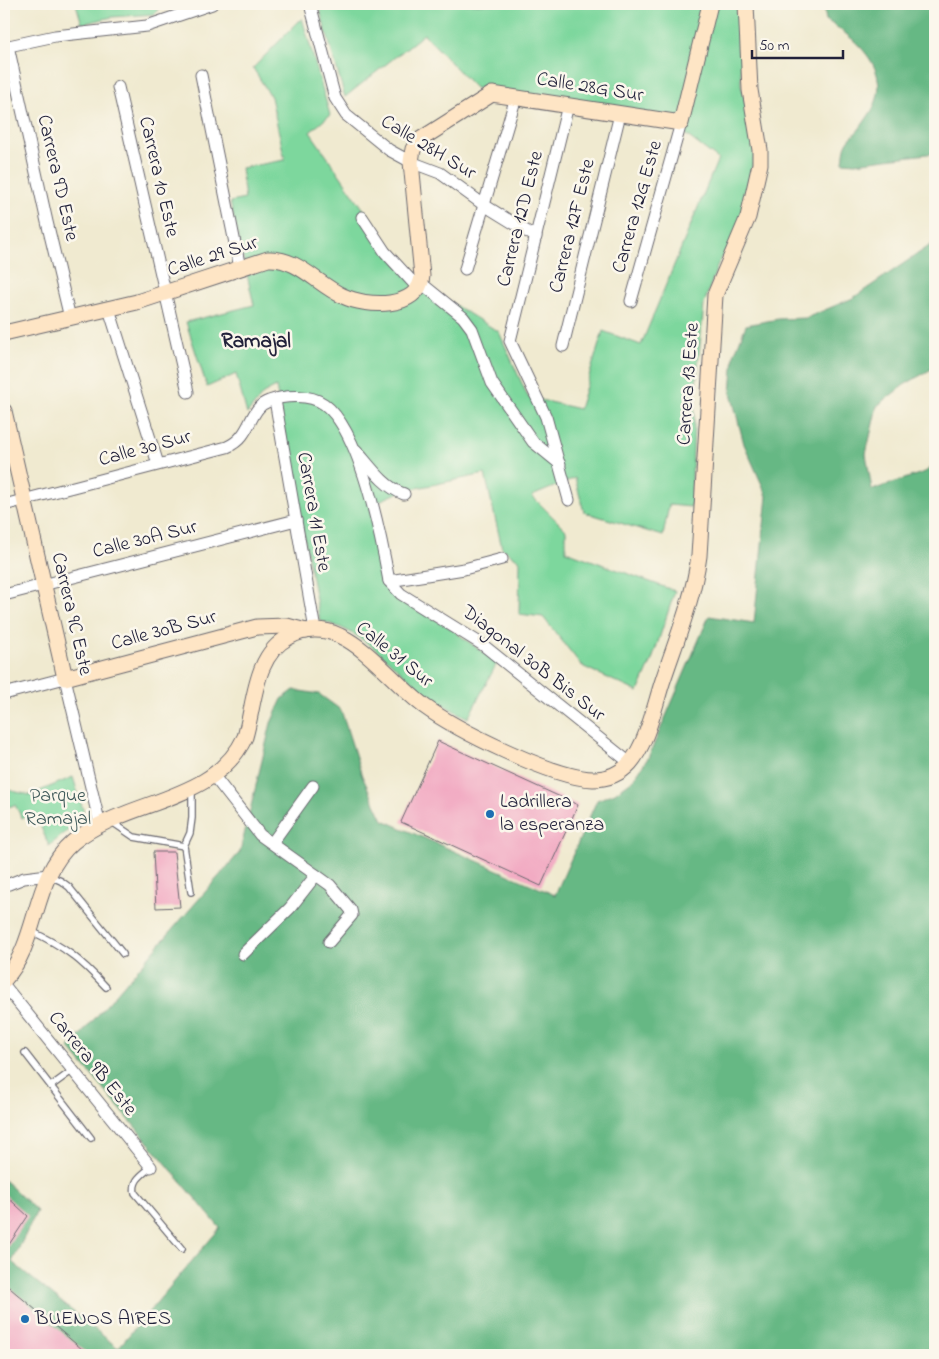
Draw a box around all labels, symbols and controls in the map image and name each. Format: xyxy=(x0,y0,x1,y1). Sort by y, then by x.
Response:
scale bar xyxy=(752,28,843,60)
text: 50 m xyxy=(759,35,790,57)
street label: Calle 28G Sur xyxy=(534,65,646,111)
street label: Calle 28H Sur xyxy=(375,108,482,188)
street label: Carrera 9D Este xyxy=(28,112,86,244)
street label: Carrera 10 Este xyxy=(130,114,186,240)
street label: Carrera 12G Este xyxy=(605,137,671,277)
street label: Carrera 12D Este xyxy=(490,148,552,290)
street label: Carrera 12F Este xyxy=(542,156,604,296)
street label: Calle 29 Sur xyxy=(164,228,263,285)
street label: Carrera 13 Este xyxy=(670,322,708,446)
district label: Ramajal xyxy=(221,327,291,357)
street label: Calle 30 Sur xyxy=(95,423,195,475)
street label: Carrera 11 Este xyxy=(288,450,338,574)
street label: Calle 30A Sur xyxy=(90,513,201,567)
street label: Carrera 9C Este xyxy=(43,550,99,678)
street label: Diagonal 30B Bis Sur xyxy=(454,598,612,731)
street label: Calle 30B Sur xyxy=(108,603,221,659)
street label: Calle 31 Sur xyxy=(349,615,440,696)
park label: Parque Ramajal xyxy=(25,782,91,834)
place label: Ladrillera la esperanza xyxy=(500,788,604,840)
marker: Ladrillera la esperanza xyxy=(484,808,496,820)
street label: Carrera 9B Este xyxy=(41,1005,143,1123)
place label: BUENOS AIRES xyxy=(34,1305,171,1334)
marker: BUENOS AIRES xyxy=(19,1313,31,1325)

